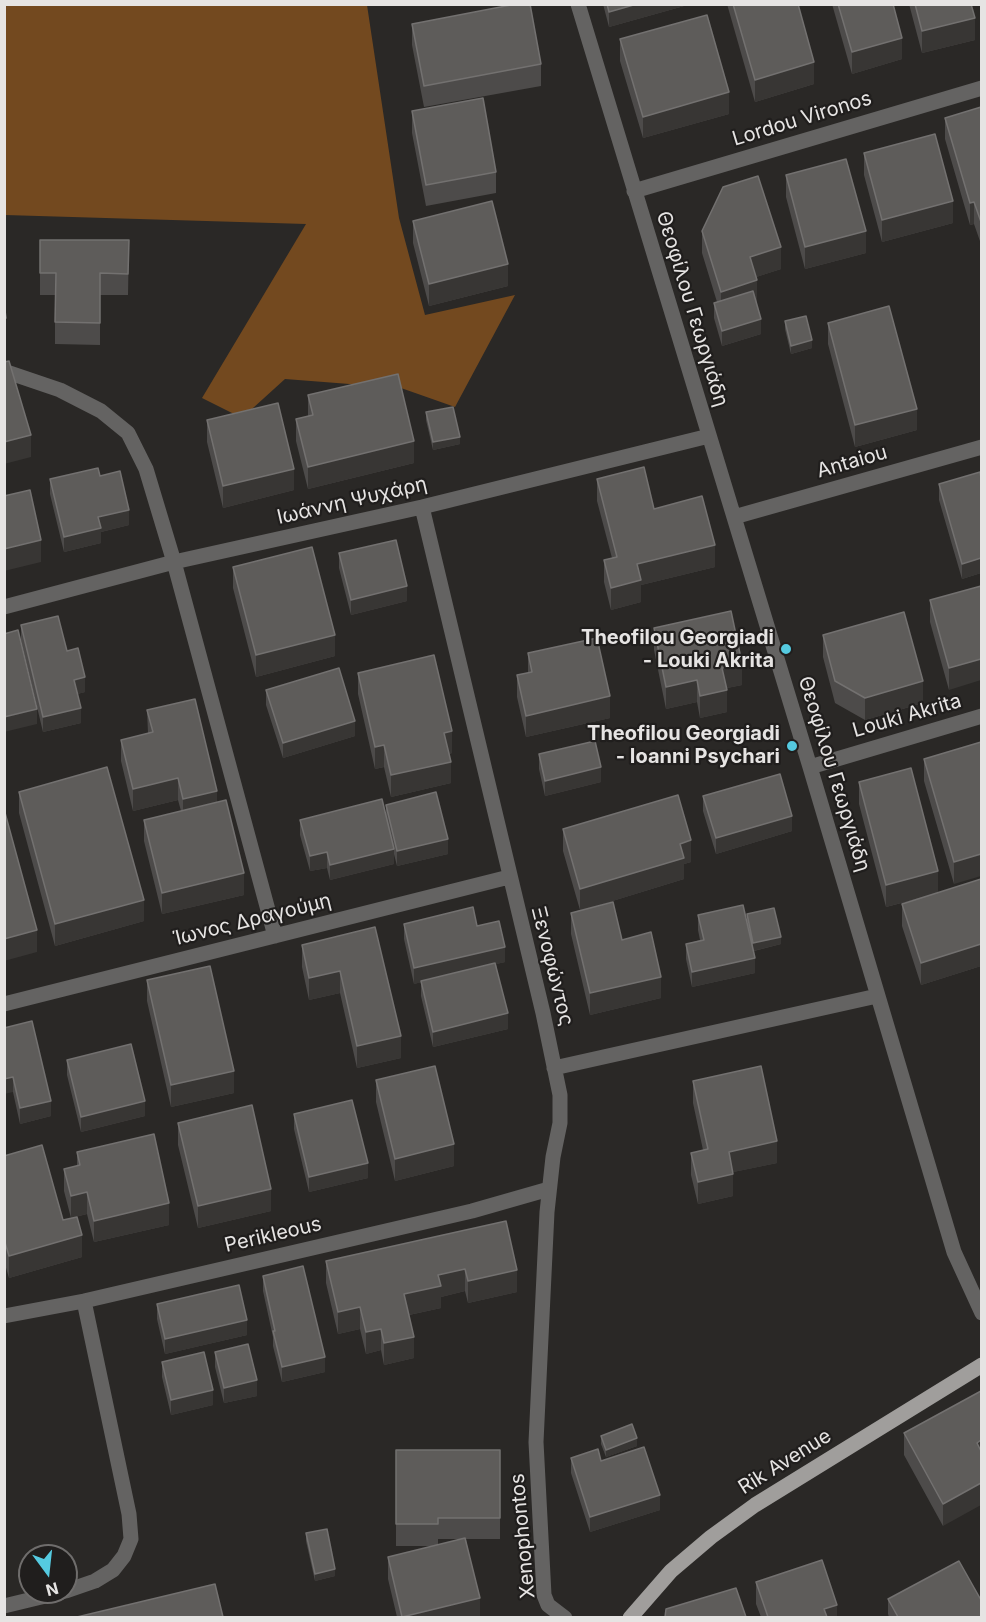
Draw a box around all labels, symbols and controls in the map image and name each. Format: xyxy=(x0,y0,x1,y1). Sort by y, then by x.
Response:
street label: Lordou Vironos xyxy=(729,86,875,152)
street label: Θεοφίλου Γεωργιάδη xyxy=(651,208,733,410)
street label: Antaiou xyxy=(814,441,890,483)
street label: Ιωάννη Ψυχάρη xyxy=(275,472,429,530)
place label: Theofilou Georgiadi - Louki Akrita xyxy=(581,626,774,673)
marker: Theofilou Georgiadi - Louki Akrita xyxy=(779,642,793,656)
street label: Θεοφίλου Γεωργιάδη xyxy=(793,673,875,875)
street label: Louki Akrita xyxy=(850,689,964,743)
place label: Theofilou Georgiadi - Ioanni Psychari xyxy=(587,722,780,769)
marker: Theofilou Georgiadi - Ioanni Psychari xyxy=(785,739,799,753)
street label: Ίωνος Δραγούμη xyxy=(170,889,334,951)
street label: Ξενοφώντος xyxy=(526,904,578,1028)
street label: Perikleous xyxy=(222,1212,324,1258)
street label: Rik Avenue xyxy=(734,1424,836,1500)
street label: Xenophontos xyxy=(506,1473,540,1599)
north arrow xyxy=(18,1544,78,1604)
text: N xyxy=(44,1578,61,1601)

